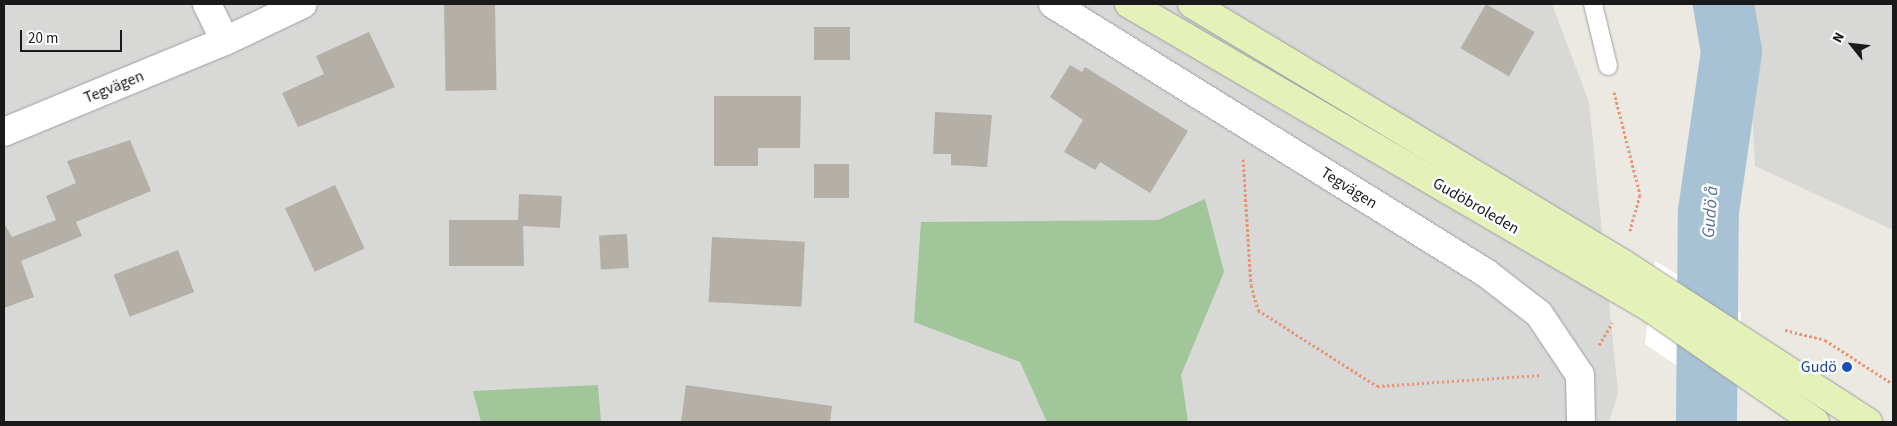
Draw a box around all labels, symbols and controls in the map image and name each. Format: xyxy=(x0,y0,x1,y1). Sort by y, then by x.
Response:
scale bar xyxy=(22,20,125,52)
north arrow xyxy=(1827,20,1877,70)
text: 20 m xyxy=(28,28,58,49)
text: N xyxy=(1828,29,1850,47)
street label: Tegvägen xyxy=(81,66,147,108)
street label: Tegvägen xyxy=(1317,163,1381,213)
street label: Gudöbroleden xyxy=(1429,174,1523,238)
water label: Gudö å xyxy=(1698,185,1724,239)
place label: Gudö xyxy=(1801,357,1837,377)
marker: Gudö xyxy=(1841,361,1853,373)

